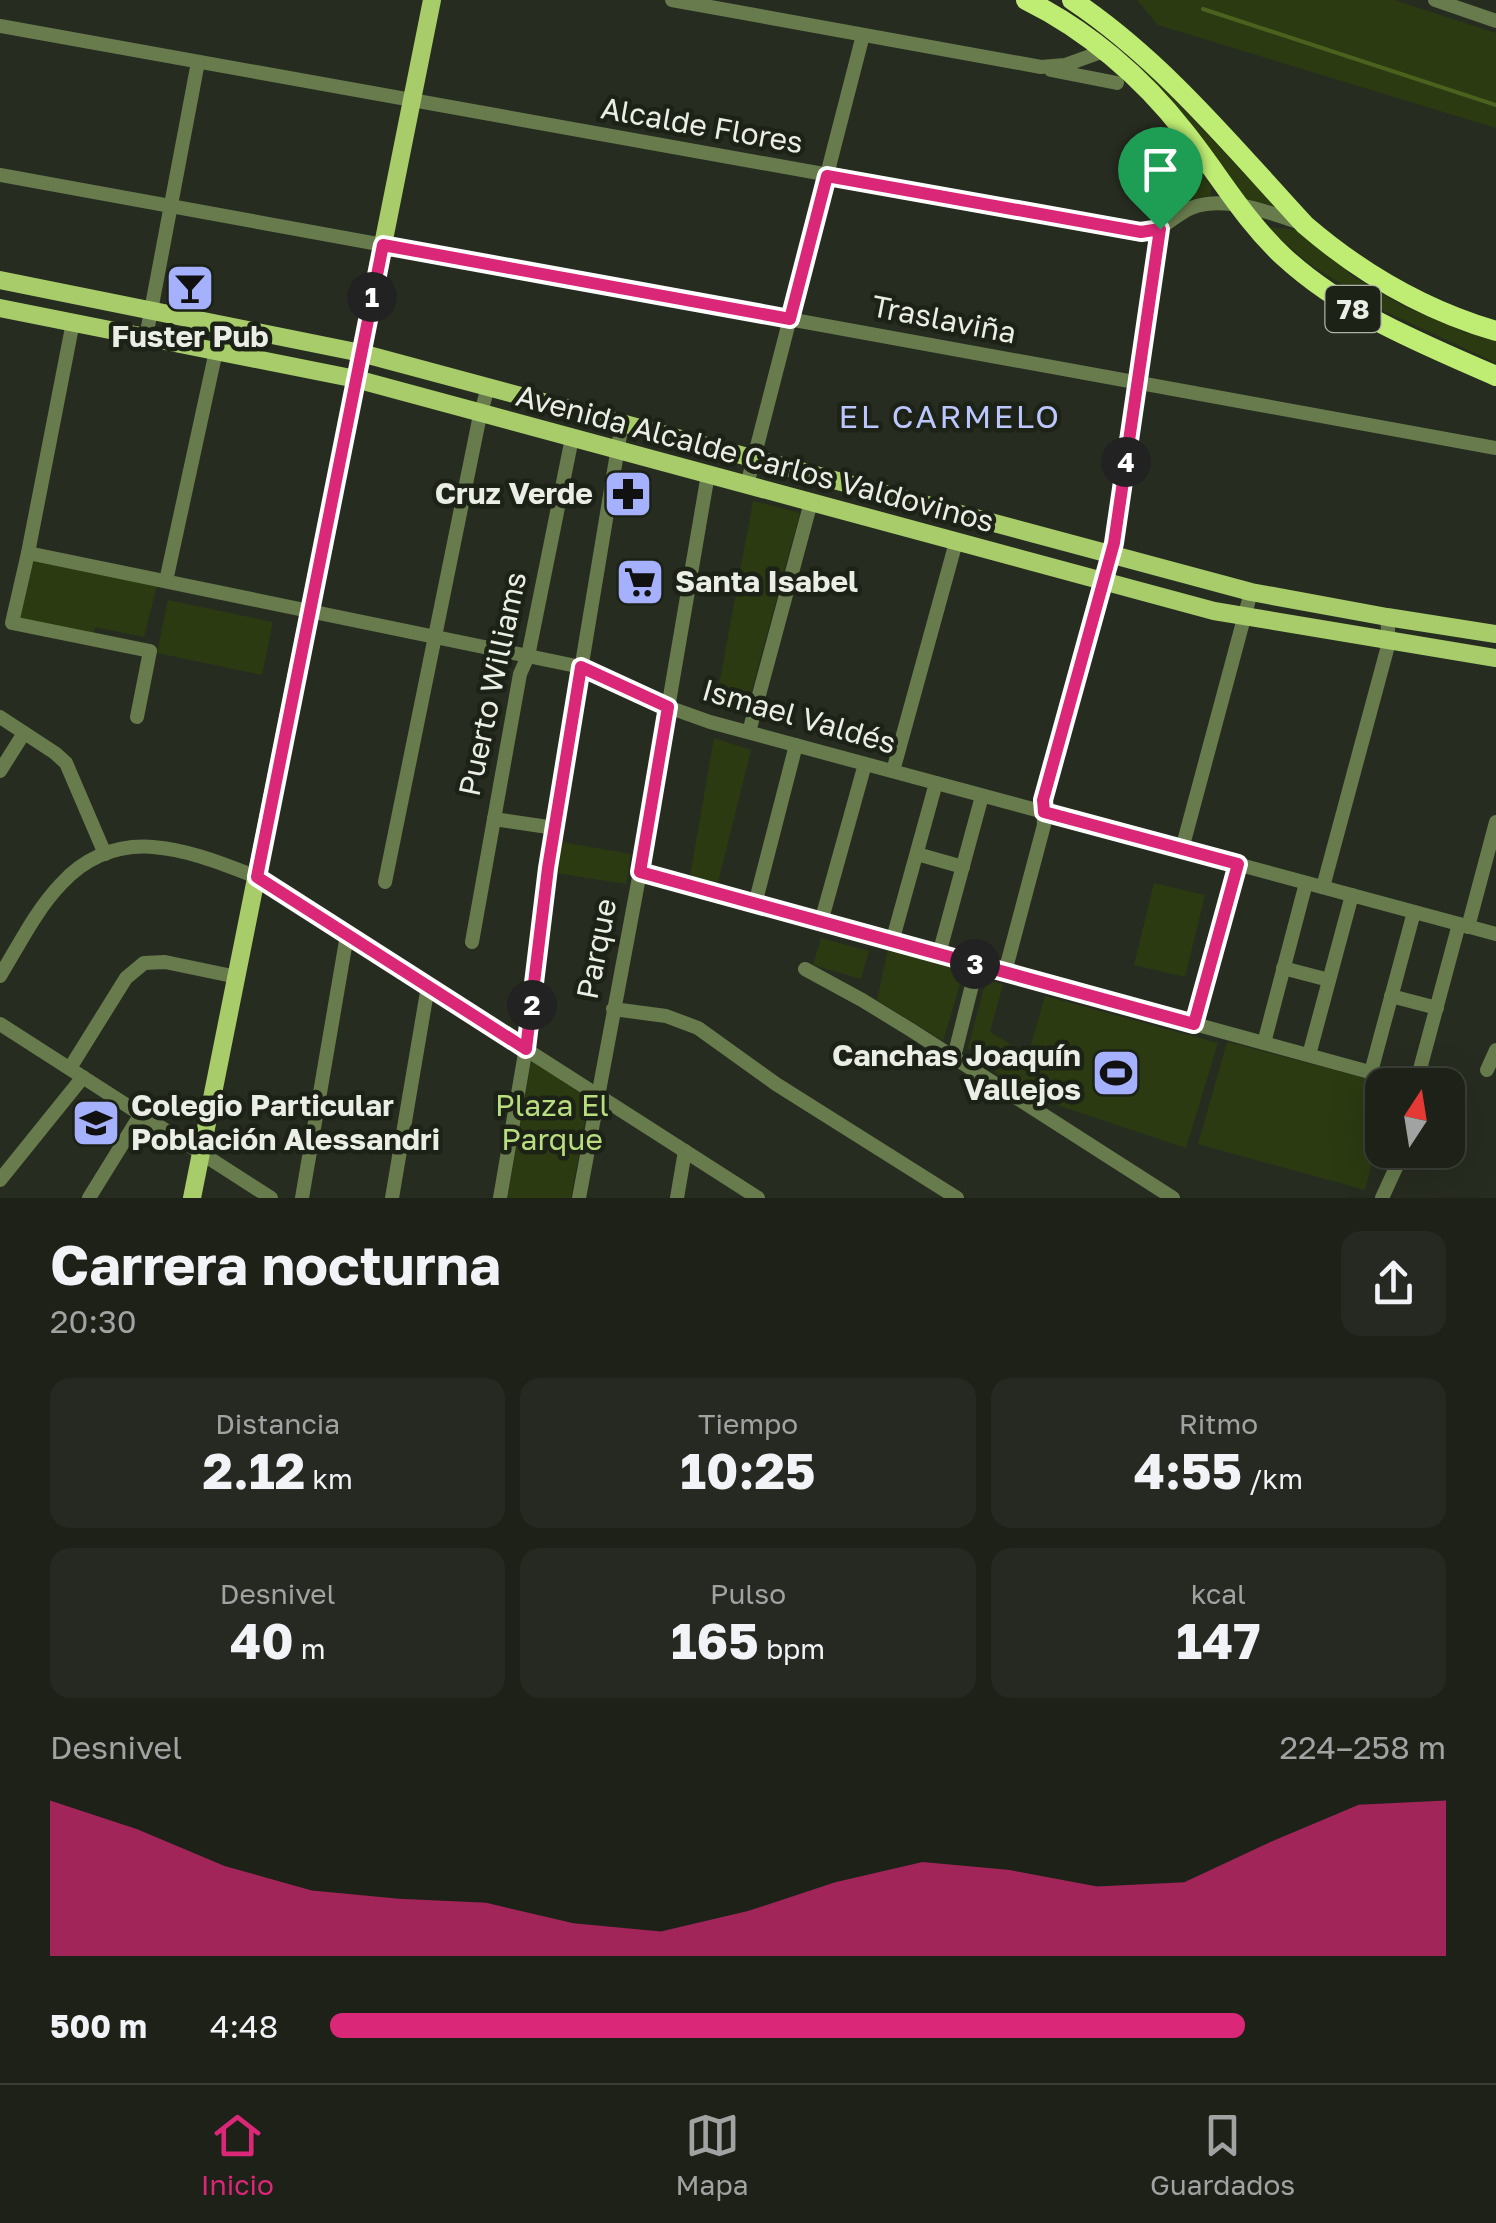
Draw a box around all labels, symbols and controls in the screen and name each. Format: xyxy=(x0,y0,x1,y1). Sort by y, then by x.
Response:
street label: Alcalde Flores xyxy=(598,90,806,161)
pin xyxy=(1118,127,1203,230)
icon: arrive xyxy=(1133,142,1188,197)
bar icon: Fuster Pub xyxy=(164,262,216,314)
pin: 1 xyxy=(347,272,397,322)
text: 1 xyxy=(365,280,379,313)
road number: 78 xyxy=(1326,286,1380,332)
street label: Traslaviña xyxy=(869,287,1019,351)
place label: Fuster Pub xyxy=(111,318,269,354)
street label: Avenida Alcalde Carlos Valdovinos xyxy=(512,377,998,539)
district label: EL CARMELO xyxy=(839,397,1061,435)
pin: 4 xyxy=(1101,437,1151,487)
text: 4 xyxy=(1117,445,1135,478)
pharmacy icon: Cruz Verde xyxy=(602,468,654,520)
place label: Cruz Verde xyxy=(435,475,593,511)
supermarket icon: Santa Isabel xyxy=(614,556,666,608)
place label: Santa Isabel xyxy=(675,563,858,599)
street label: Puerto Williams xyxy=(451,568,533,799)
street label: Ismael Valdés xyxy=(698,671,900,761)
street label: Parque xyxy=(569,895,623,1002)
pin: 3 xyxy=(950,939,1000,989)
text: 3 xyxy=(966,947,984,980)
pin: 2 xyxy=(507,980,557,1030)
text: 2 xyxy=(523,988,541,1021)
place label: Canchas Joaquín Vallejos xyxy=(832,1037,1081,1107)
sports icon: Canchas Joaquín Vallejos xyxy=(1090,1047,1142,1099)
north arrow xyxy=(1365,1068,1465,1168)
map controls xyxy=(1365,1068,1465,1168)
place label: Colegio Particular Población Alessandri xyxy=(131,1087,440,1157)
park label: Plaza El Parque xyxy=(495,1087,609,1157)
school or university icon: Colegio Particular Población Alessandri xyxy=(70,1097,122,1149)
text: Carrera nocturna xyxy=(50,1231,501,1297)
button: share xyxy=(1341,1231,1446,1336)
text: 20:30 xyxy=(50,1302,137,1340)
text: Distancia xyxy=(215,1407,340,1440)
text: Tiempo xyxy=(698,1407,798,1440)
text: Ritmo xyxy=(1179,1407,1258,1440)
text: 2.12 xyxy=(202,1440,305,1500)
text: 10:25 xyxy=(680,1440,816,1500)
text: 4:55 xyxy=(1134,1440,1242,1500)
text: km xyxy=(305,1462,353,1495)
text: /km xyxy=(1242,1462,1303,1495)
text: Desnivel xyxy=(220,1577,336,1610)
text: Pulso xyxy=(710,1577,786,1610)
text: kcal xyxy=(1191,1577,1246,1610)
text: 40 xyxy=(230,1610,294,1670)
text: 165 xyxy=(671,1610,759,1670)
text: 147 xyxy=(1176,1610,1260,1670)
text: m xyxy=(294,1632,325,1665)
text: bpm xyxy=(759,1632,825,1665)
text: Desnivel xyxy=(50,1728,182,1766)
text: 224–258 m xyxy=(1279,1728,1446,1766)
text: 500 m xyxy=(50,2007,147,2045)
text: 4:48 xyxy=(210,2007,278,2045)
tab: Inicio xyxy=(201,2108,274,2201)
tab: Mapa xyxy=(676,2108,748,2201)
tab: Guardados xyxy=(1150,2108,1295,2201)

